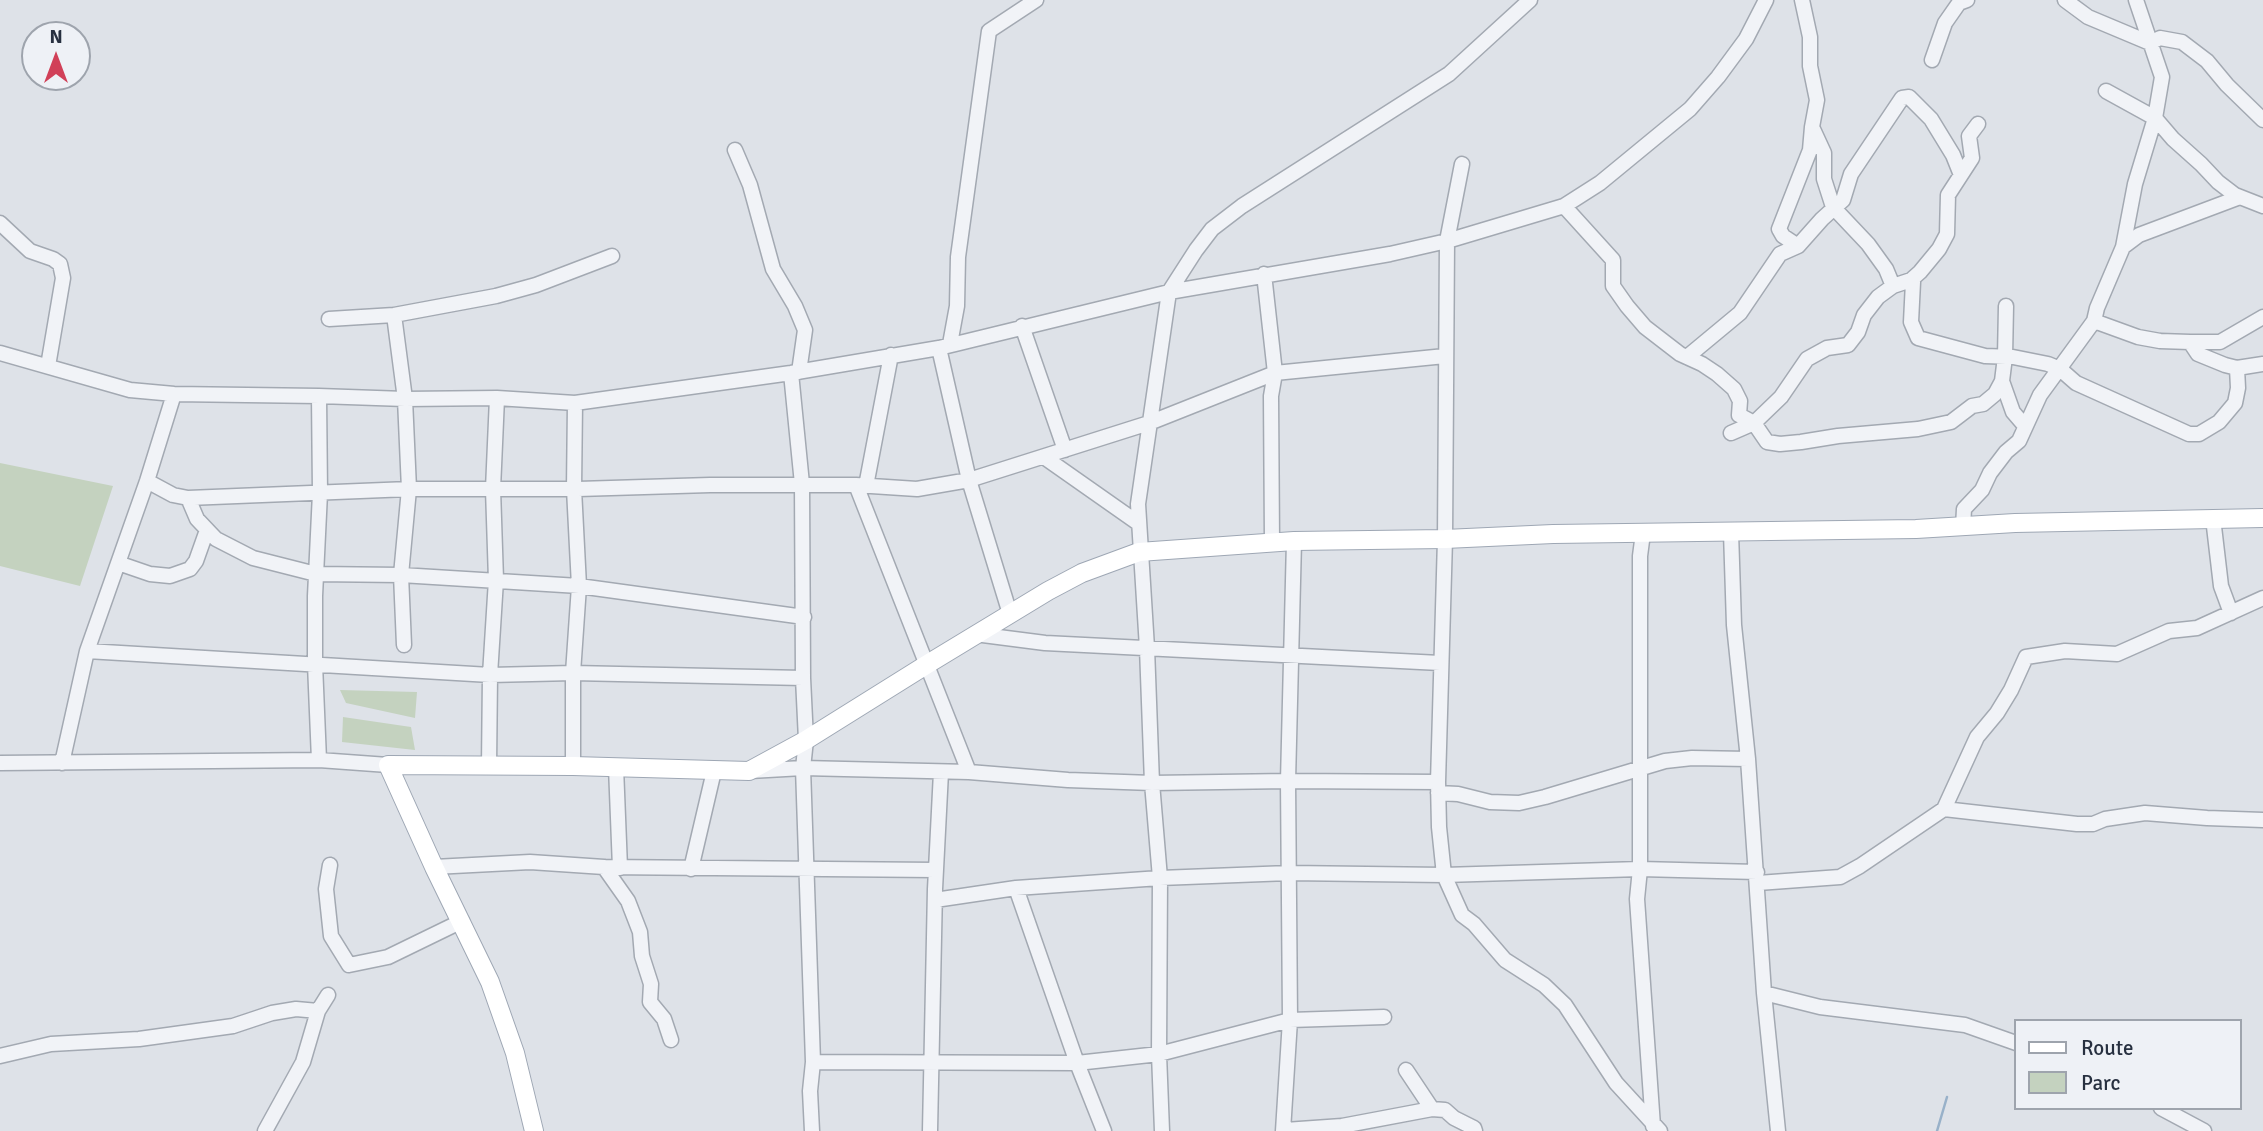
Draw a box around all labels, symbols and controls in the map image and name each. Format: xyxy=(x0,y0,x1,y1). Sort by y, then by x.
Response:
north arrow xyxy=(21,21,91,91)
text: N xyxy=(49,25,63,49)
legend xyxy=(2014,1019,2242,1110)
text: Route xyxy=(2081,1035,2133,1061)
text: Parc xyxy=(2081,1070,2120,1096)

